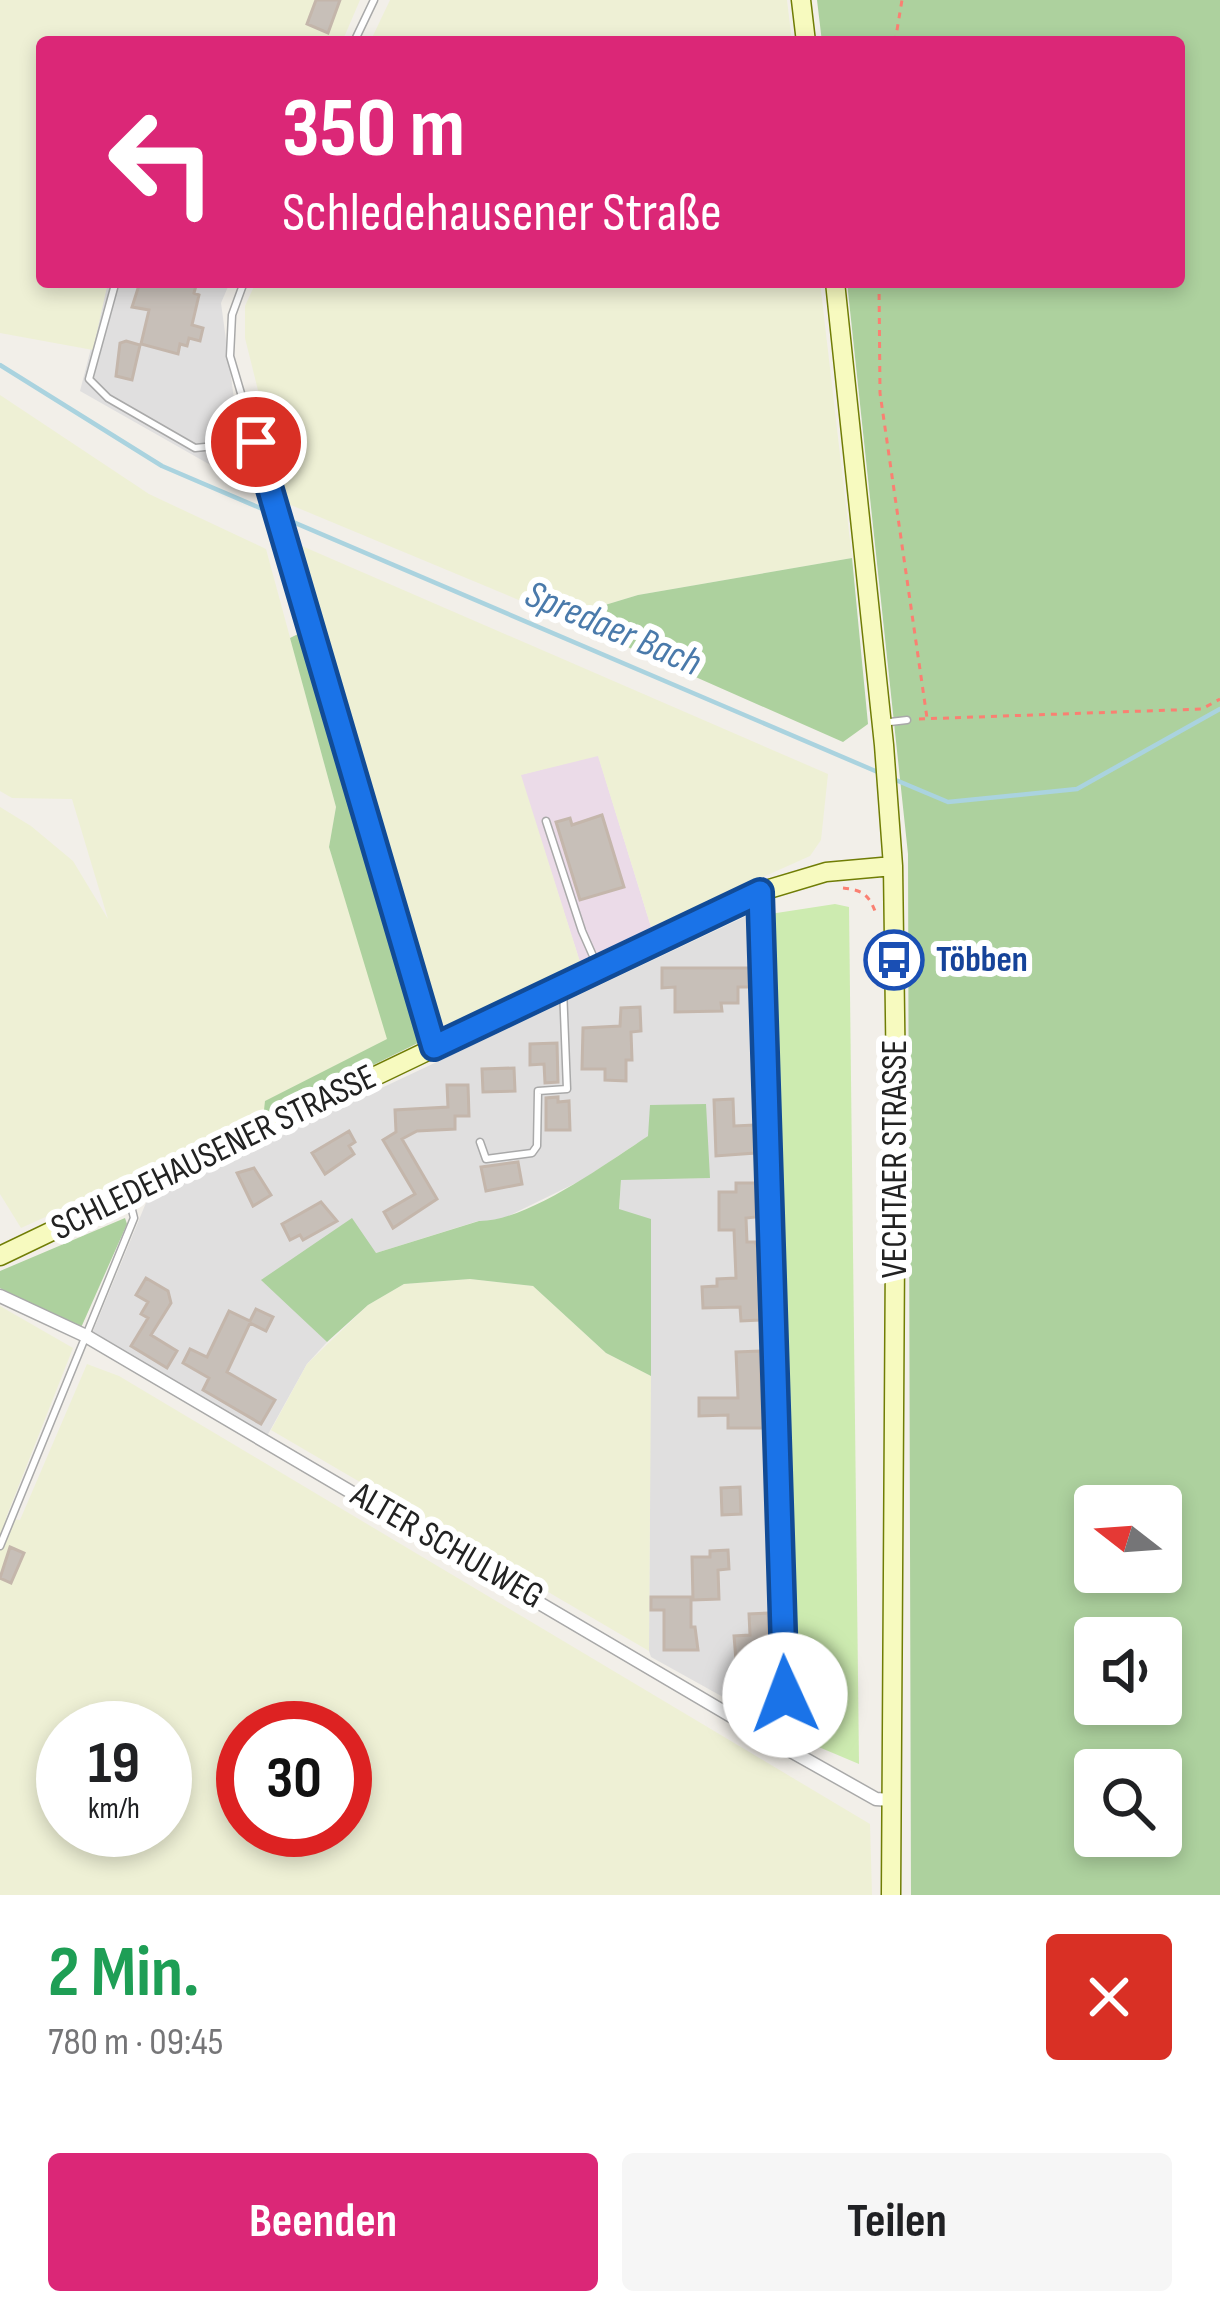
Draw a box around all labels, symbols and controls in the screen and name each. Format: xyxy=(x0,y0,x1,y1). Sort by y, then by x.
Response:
text: 350 m xyxy=(282,79,465,180)
icon: left xyxy=(84,84,240,240)
text: Schledehausener Straße xyxy=(282,181,722,246)
pin xyxy=(205,391,307,493)
icon: arrive xyxy=(223,409,289,475)
water label: Spredaer Bach xyxy=(518,571,708,687)
bus stop icon: Többen xyxy=(863,929,925,991)
place label: Többen xyxy=(936,939,1028,982)
street label: VECHTAER STRASSE xyxy=(874,1040,917,1278)
street label: SCHLEDEHAUSENER STRASSE xyxy=(45,1056,383,1250)
street label: ALTER SCHULWEG xyxy=(342,1473,551,1618)
north arrow xyxy=(1074,1485,1182,1593)
map controls xyxy=(1074,1485,1182,1857)
button: sound xyxy=(1074,1617,1182,1725)
position arrow xyxy=(722,1632,848,1758)
speed limit sign: 30 xyxy=(216,1701,372,1857)
text: 19 xyxy=(88,1728,140,1800)
button: search xyxy=(1074,1749,1182,1857)
text: km/h xyxy=(88,1791,140,1827)
text: 2 Min. xyxy=(48,1930,199,2017)
button: close xyxy=(1046,1934,1172,2060)
text: 780 m · 09:45 xyxy=(48,2019,223,2066)
button: Beenden xyxy=(48,2153,598,2291)
button: Teilen xyxy=(622,2153,1172,2291)

